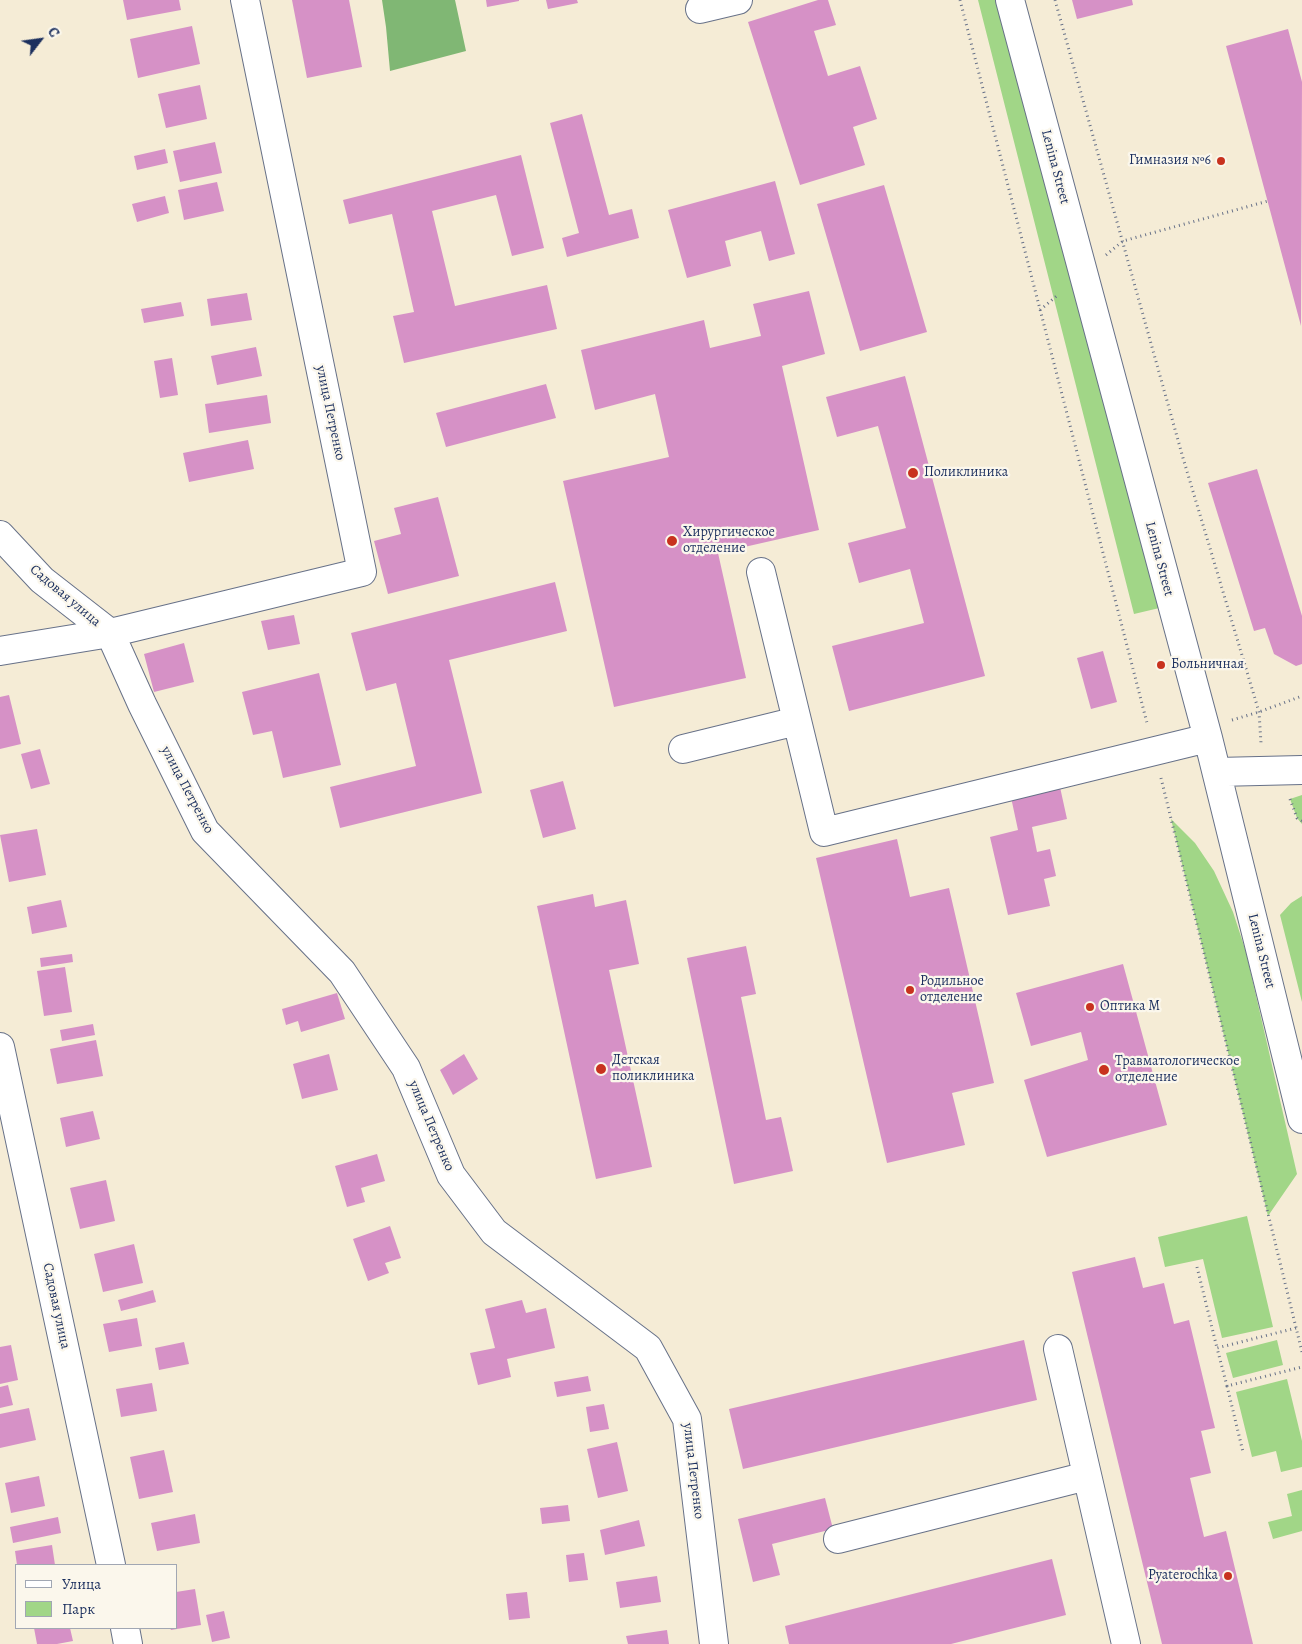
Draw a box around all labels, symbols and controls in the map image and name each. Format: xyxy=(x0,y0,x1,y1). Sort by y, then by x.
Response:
north arrow xyxy=(15,15,65,65)
text: С xyxy=(43,24,64,41)
street label: Lenina Street xyxy=(1037,128,1073,206)
place label: Гимназия №6 xyxy=(1129,153,1211,169)
marker: Гимназия №6 xyxy=(1215,155,1227,167)
street label: улица Петренко xyxy=(312,364,348,462)
place label: Поликлиника xyxy=(924,465,1008,481)
marker: Поликлиника xyxy=(906,466,920,480)
street label: Lenina Street xyxy=(1141,520,1177,598)
place label: Хирургическое отделение xyxy=(683,525,775,558)
marker: Хирургическое отделение xyxy=(665,534,679,548)
street label: Садовая улица xyxy=(26,561,104,631)
place label: Больничная xyxy=(1171,657,1244,673)
marker: Больничная xyxy=(1155,659,1167,671)
street label: улица Петренко xyxy=(157,743,217,837)
street label: Lenina Street xyxy=(1244,912,1278,990)
place label: Родильное отделение xyxy=(920,974,984,1006)
marker: Родильное отделение xyxy=(904,984,916,996)
place label: Оптика М xyxy=(1100,999,1160,1015)
marker: Оптика М xyxy=(1084,1001,1096,1013)
place label: Детская поликлиника xyxy=(612,1053,694,1086)
place label: Травматологическое отделение xyxy=(1115,1054,1240,1086)
marker: Детская поликлиника xyxy=(594,1062,608,1076)
marker: Травматологическое отделение xyxy=(1097,1063,1111,1077)
street label: улица Петренко xyxy=(404,1078,458,1174)
street label: Садовая улица xyxy=(39,1261,73,1351)
street label: улица Петренко xyxy=(679,1422,707,1520)
legend xyxy=(15,1564,178,1629)
place label: Pyaterochka xyxy=(1148,1568,1218,1584)
marker: Pyaterochka xyxy=(1222,1570,1234,1582)
text: Улица xyxy=(62,1574,101,1594)
text: Парк xyxy=(62,1599,95,1619)

